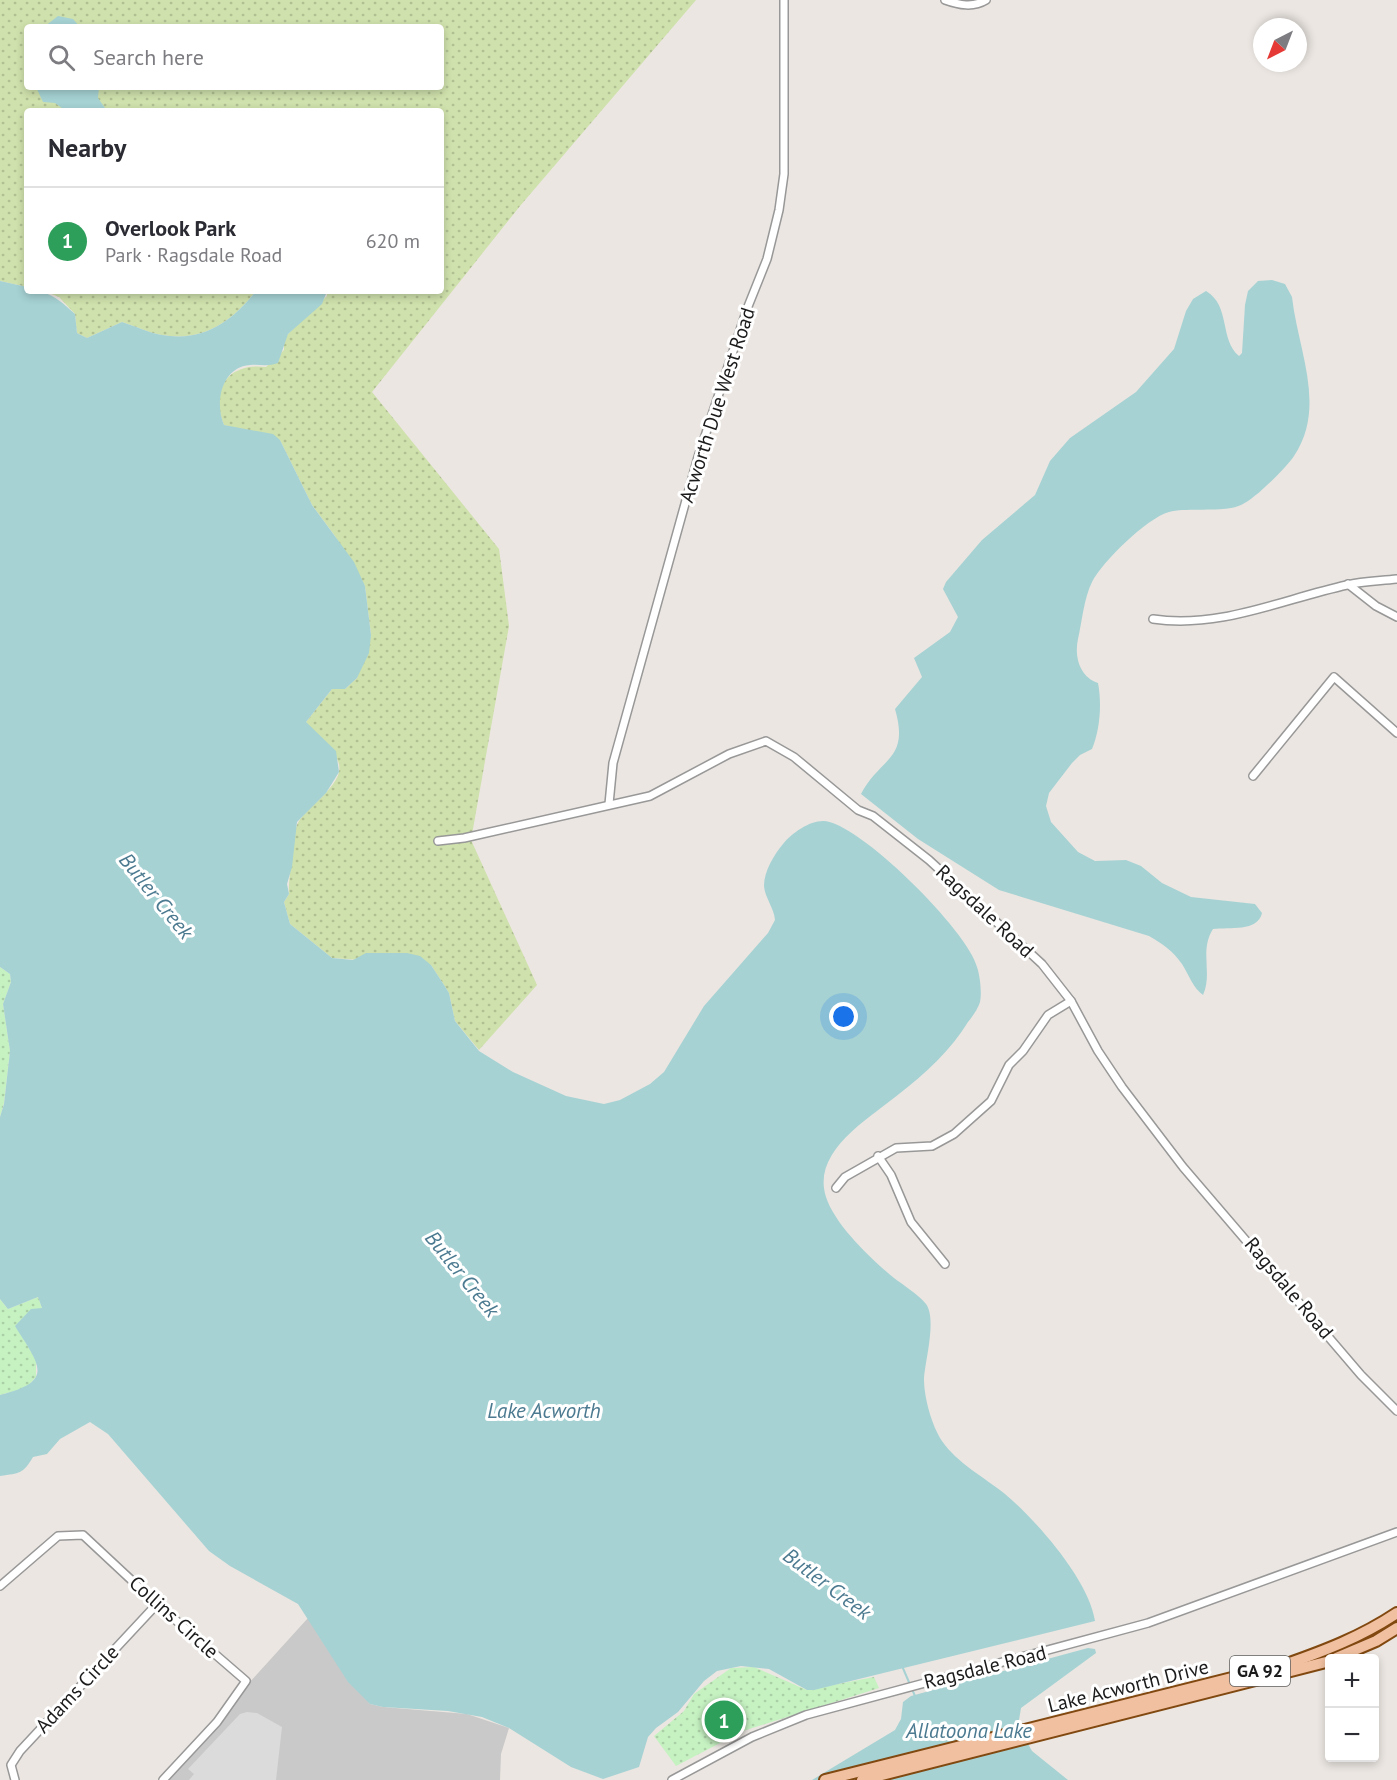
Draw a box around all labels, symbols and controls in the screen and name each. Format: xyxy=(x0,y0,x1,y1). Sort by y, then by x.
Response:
north arrow xyxy=(1253,18,1307,72)
search box xyxy=(24,24,444,90)
icon: search xyxy=(45,41,78,74)
text: Search here xyxy=(93,43,204,71)
text: Nearby xyxy=(48,131,126,164)
text: Overlook Park xyxy=(105,214,236,242)
text: 1 xyxy=(62,228,73,254)
text: 620 m xyxy=(366,228,420,254)
text: Park · Ragsdale Road xyxy=(105,242,282,268)
street label: Acworth Due West Road xyxy=(673,304,761,506)
water label: Butler Creek xyxy=(113,847,200,946)
street label: Ragsdale Road xyxy=(930,859,1040,963)
your location xyxy=(829,1002,858,1031)
water label: Butler Creek xyxy=(419,1225,506,1324)
street label: Ragsdale Road xyxy=(1239,1232,1339,1344)
water label: Lake Acworth xyxy=(487,1397,601,1424)
water label: Butler Creek xyxy=(778,1542,878,1626)
street label: Collins Circle xyxy=(124,1570,224,1664)
street label: Ragsdale Road xyxy=(921,1639,1049,1695)
street label: Adams Circle xyxy=(30,1640,124,1738)
street label: Lake Acworth Drive xyxy=(1045,1653,1211,1719)
map controls xyxy=(1325,1654,1379,1762)
button: + xyxy=(1325,1654,1379,1708)
road number: GA 92 xyxy=(1230,1656,1290,1686)
pin: 1 xyxy=(704,1698,744,1742)
button: − xyxy=(1325,1708,1379,1762)
water label: Allatoona Lake xyxy=(905,1717,1032,1744)

